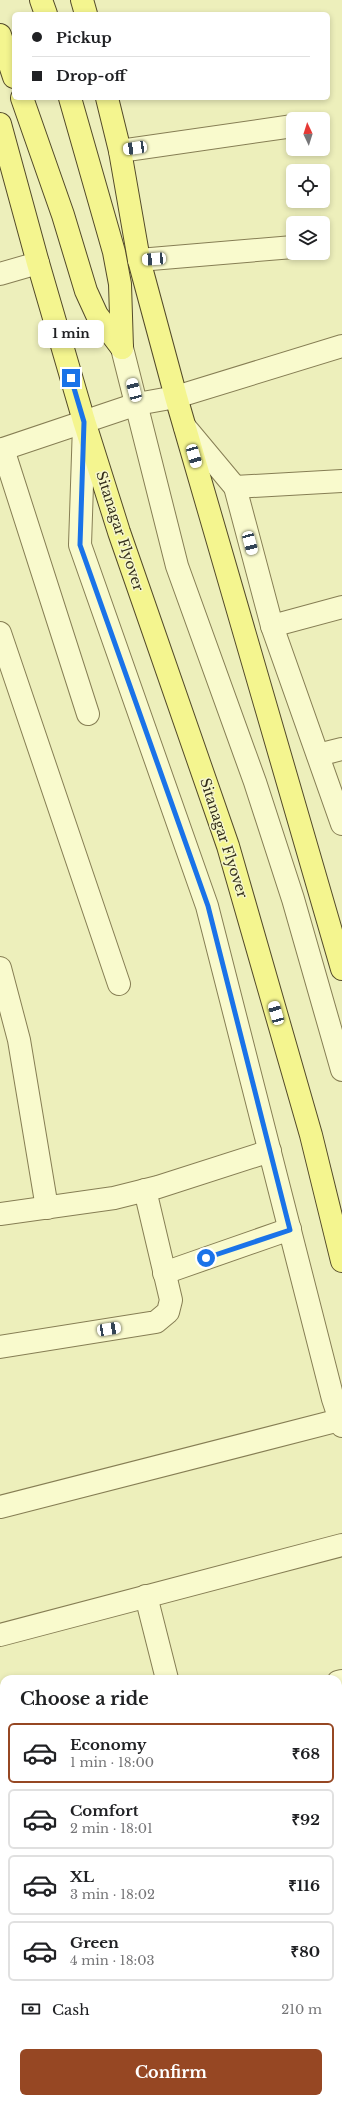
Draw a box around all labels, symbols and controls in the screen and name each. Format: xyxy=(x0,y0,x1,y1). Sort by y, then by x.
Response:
text: Pickup xyxy=(56,28,112,47)
text: Drop-off xyxy=(56,66,126,85)
north arrow xyxy=(286,112,330,156)
map controls xyxy=(286,112,330,260)
car xyxy=(122,140,148,156)
button: locate xyxy=(286,164,330,208)
button: layers xyxy=(286,216,330,260)
car xyxy=(142,252,166,266)
callout: 1 min xyxy=(38,320,104,348)
text: 1 min xyxy=(52,325,90,342)
route end xyxy=(62,369,80,387)
car xyxy=(125,377,143,403)
car xyxy=(185,443,203,469)
street label: Sitanagar Flyover xyxy=(92,469,148,594)
car xyxy=(241,530,259,556)
street label: Sitanagar Flyover xyxy=(196,776,252,901)
car xyxy=(267,1000,285,1026)
route start xyxy=(197,1249,215,1267)
car xyxy=(96,1321,122,1337)
text: Choose a ride xyxy=(20,1688,149,1710)
icon: car xyxy=(22,1735,58,1771)
text: Economy xyxy=(70,1735,147,1754)
text: ₹68 xyxy=(292,1744,320,1763)
text: 1 min · 18:00 xyxy=(70,1754,154,1771)
icon: car xyxy=(22,1801,58,1837)
text: Comfort xyxy=(70,1801,138,1820)
text: ₹92 xyxy=(292,1810,320,1829)
text: 2 min · 18:01 xyxy=(70,1820,153,1837)
icon: car xyxy=(22,1867,58,1903)
text: XL xyxy=(70,1867,94,1886)
text: ₹116 xyxy=(288,1876,320,1895)
text: 3 min · 18:02 xyxy=(70,1886,155,1903)
icon: car xyxy=(22,1933,58,1969)
text: Green xyxy=(70,1933,119,1952)
text: ₹80 xyxy=(291,1942,320,1961)
text: 4 min · 18:03 xyxy=(70,1952,155,1969)
icon: cash xyxy=(20,1998,42,2020)
text: Cash xyxy=(52,2000,89,2019)
text: 210 m xyxy=(281,2001,322,2018)
button: Confirm xyxy=(20,2049,322,2095)

